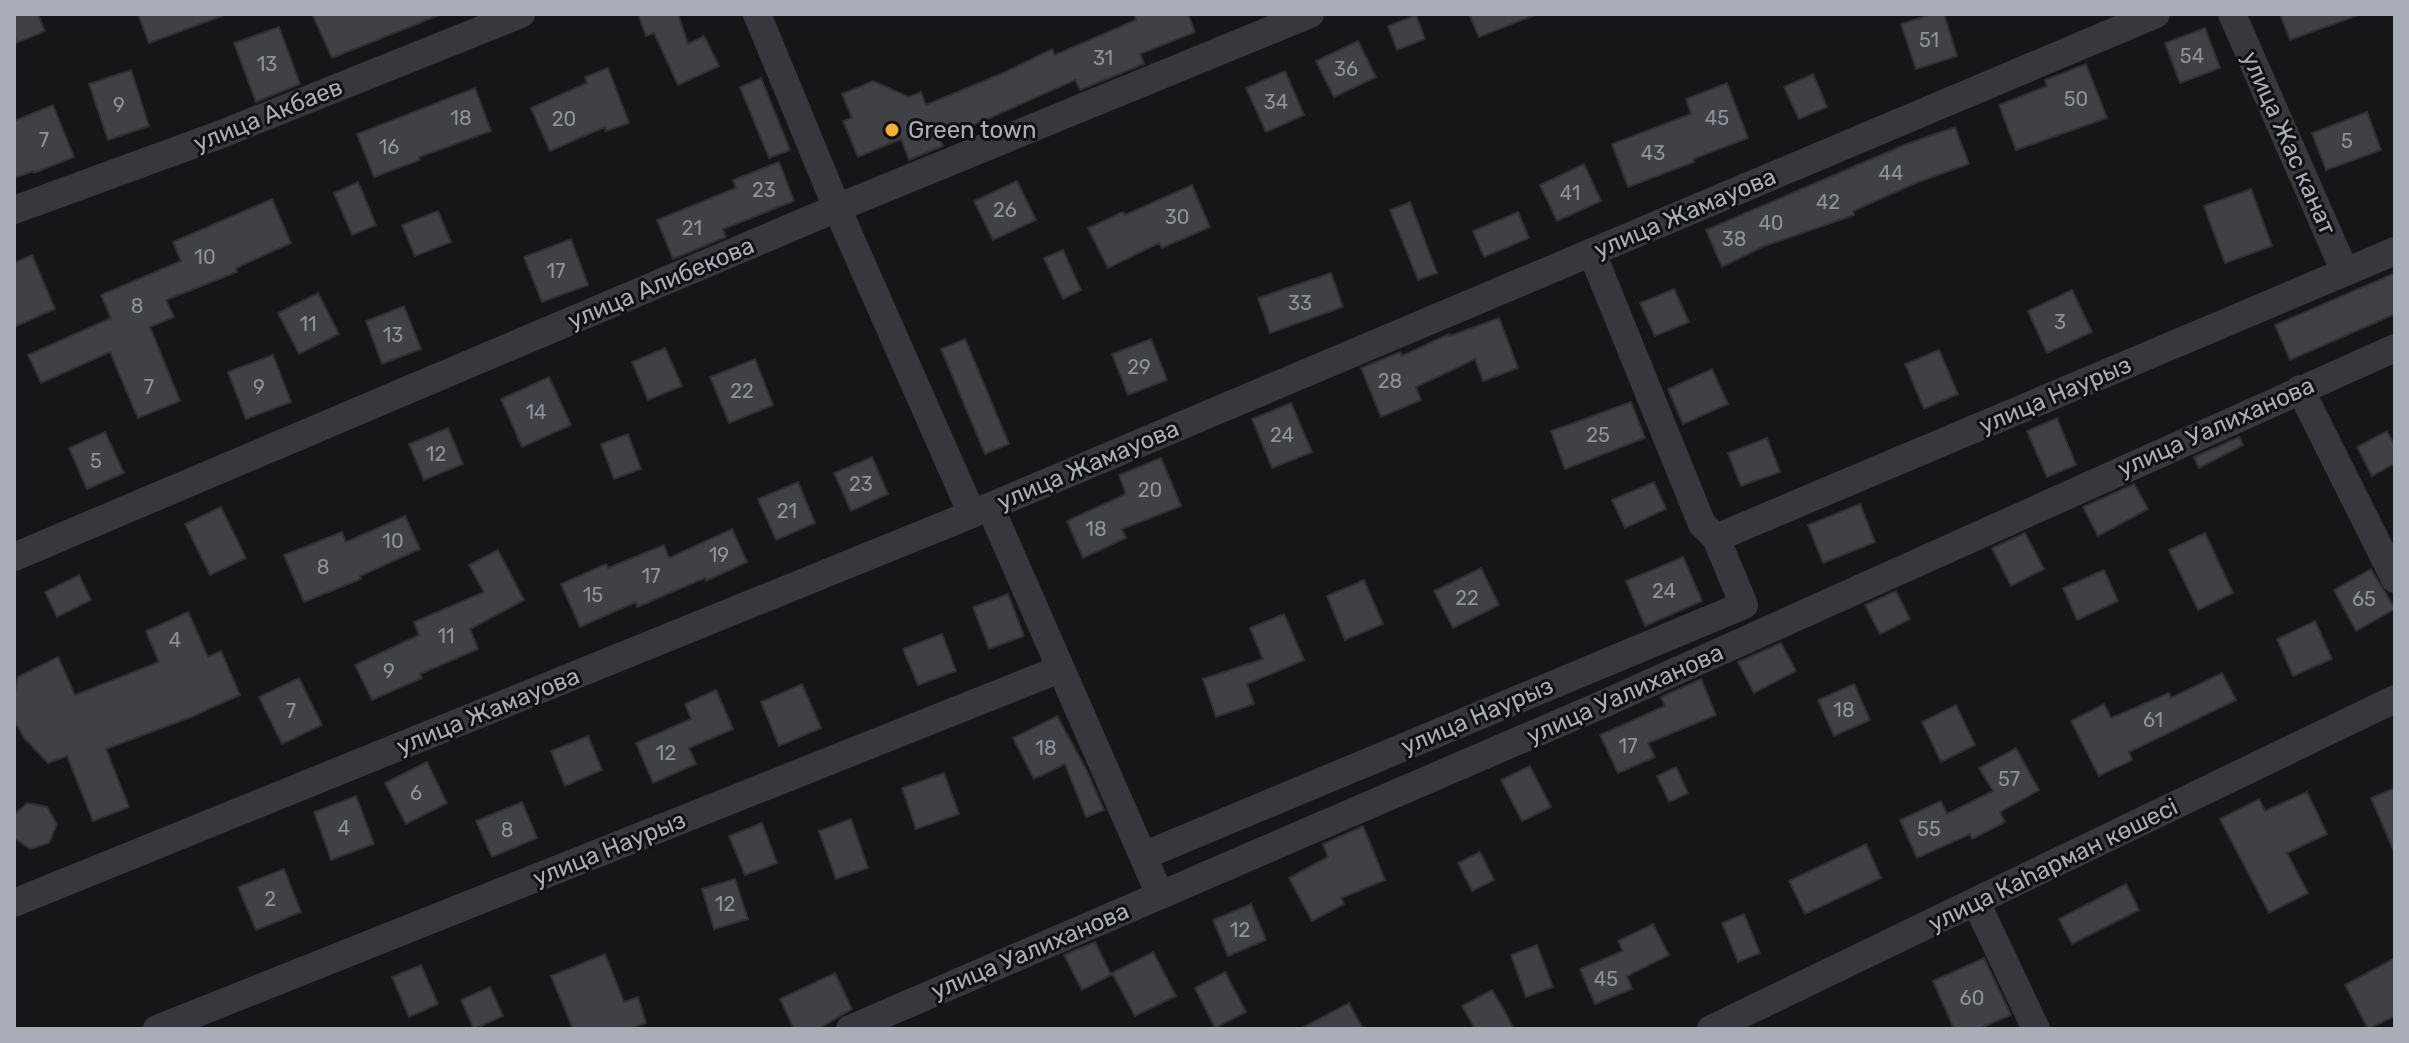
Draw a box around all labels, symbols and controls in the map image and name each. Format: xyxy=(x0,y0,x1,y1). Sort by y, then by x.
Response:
house number: 51 xyxy=(1919,28,1939,52)
house number: 54 xyxy=(2180,44,2204,68)
house number: 31 xyxy=(1093,46,1113,70)
street label: улица Жас канат xyxy=(2236,47,2342,239)
house number: 13 xyxy=(257,52,277,76)
house number: 36 xyxy=(1334,57,1358,81)
street label: улица Акбаев xyxy=(190,72,346,158)
house number: 50 xyxy=(2064,87,2088,111)
house number: 34 xyxy=(1264,90,1288,114)
house number: 9 xyxy=(113,93,125,117)
house number: 18 xyxy=(450,106,472,130)
house number: 45 xyxy=(1705,106,1729,130)
house number: 20 xyxy=(552,107,576,131)
place label: Green town xyxy=(908,116,1037,144)
marker: Green town xyxy=(883,121,901,139)
house number: 7 xyxy=(39,128,49,152)
house number: 5 xyxy=(2341,129,2353,153)
house number: 16 xyxy=(379,135,399,159)
house number: 43 xyxy=(1641,141,1665,165)
house number: 44 xyxy=(1879,161,1903,185)
street label: улица Жамауова xyxy=(1590,162,1780,264)
house number: 23 xyxy=(752,178,776,202)
house number: 41 xyxy=(1560,181,1580,205)
house number: 42 xyxy=(1816,190,1840,214)
house number: 26 xyxy=(993,198,1017,222)
house number: 30 xyxy=(1165,205,1189,229)
house number: 40 xyxy=(1758,211,1784,235)
house number: 21 xyxy=(682,216,702,240)
house number: 38 xyxy=(1722,227,1746,251)
street label: улица Алибекова xyxy=(564,231,758,335)
house number: 10 xyxy=(194,245,216,269)
house number: 17 xyxy=(547,259,565,283)
house number: 33 xyxy=(1288,291,1312,315)
house number: 8 xyxy=(131,294,143,318)
house number: 3 xyxy=(2054,310,2066,334)
house number: 11 xyxy=(299,312,317,336)
house number: 13 xyxy=(383,323,403,347)
street label: улица Наурыз xyxy=(1975,350,2135,440)
house number: 29 xyxy=(1127,355,1151,379)
house number: 28 xyxy=(1378,369,1402,393)
street label: улица Уалиханова xyxy=(2113,371,2319,483)
house number: 7 xyxy=(144,375,154,399)
house number: 9 xyxy=(253,375,265,399)
house number: 22 xyxy=(730,379,754,403)
house number: 14 xyxy=(526,400,546,424)
street label: улица Жамауова xyxy=(993,414,1183,516)
house number: 24 xyxy=(1270,423,1294,447)
house number: 25 xyxy=(1586,423,1610,447)
house number: 12 xyxy=(426,442,446,466)
house number: 5 xyxy=(90,449,102,473)
house number: 23 xyxy=(849,472,873,496)
house number: 20 xyxy=(1138,478,1162,502)
house number: 21 xyxy=(777,499,797,523)
house number: 18 xyxy=(1085,517,1107,541)
house number: 10 xyxy=(382,529,404,553)
house number: 19 xyxy=(709,543,729,567)
house number: 8 xyxy=(317,555,329,579)
house number: 17 xyxy=(642,564,660,588)
house number: 24 xyxy=(1652,579,1676,603)
house number: 15 xyxy=(583,583,603,607)
house number: 22 xyxy=(1455,586,1479,610)
house number: 65 xyxy=(2352,587,2376,611)
house number: 11 xyxy=(437,624,455,648)
house number: 4 xyxy=(169,628,181,652)
street label: улица Уалиханова xyxy=(1522,638,1728,750)
house number: 9 xyxy=(383,659,395,683)
street label: улица Жамауова xyxy=(392,662,584,760)
street label: улица Наурыз xyxy=(1397,671,1557,761)
house number: 18 xyxy=(1833,698,1855,722)
house number: 7 xyxy=(286,699,296,723)
house number: 61 xyxy=(2143,708,2163,732)
house number: 17 xyxy=(1619,734,1637,758)
house number: 18 xyxy=(1035,736,1057,760)
house number: 12 xyxy=(656,741,676,765)
house number: 57 xyxy=(1998,767,2020,791)
house number: 6 xyxy=(410,781,422,805)
street label: улица Каһарман көшесі xyxy=(1924,792,2182,938)
street label: улица Наурыз xyxy=(529,806,689,892)
house number: 4 xyxy=(338,816,350,840)
house number: 55 xyxy=(1917,817,1941,841)
house number: 8 xyxy=(501,818,513,842)
house number: 2 xyxy=(264,887,276,911)
house number: 12 xyxy=(715,892,735,916)
street label: улица Уалиханова xyxy=(927,897,1133,1005)
house number: 12 xyxy=(1230,918,1250,942)
house number: 45 xyxy=(1594,967,1618,991)
house number: 60 xyxy=(1960,986,1984,1010)

